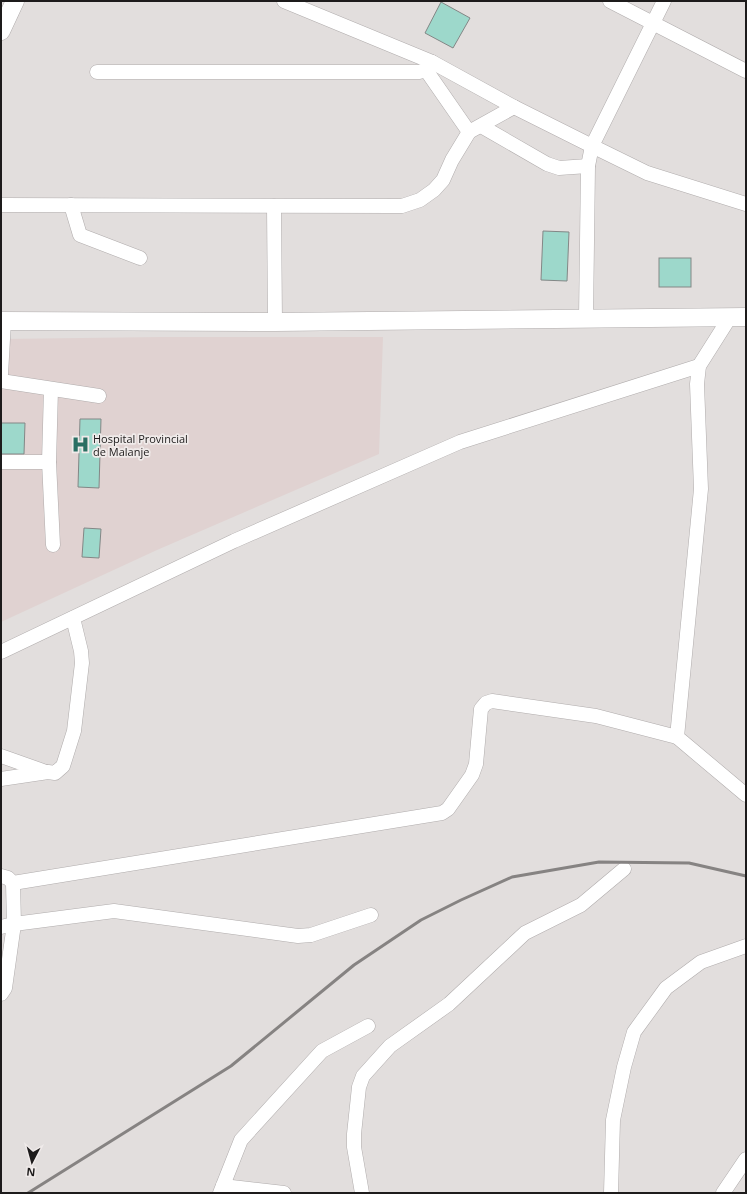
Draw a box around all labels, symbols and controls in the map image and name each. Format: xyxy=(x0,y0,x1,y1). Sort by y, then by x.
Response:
place label: Hospital Provincial de Malanje xyxy=(93,431,188,459)
hospital icon: Hospital Provincial de Malanje xyxy=(70,435,90,455)
north arrow xyxy=(12,1142,52,1182)
text: N xyxy=(26,1165,36,1180)

